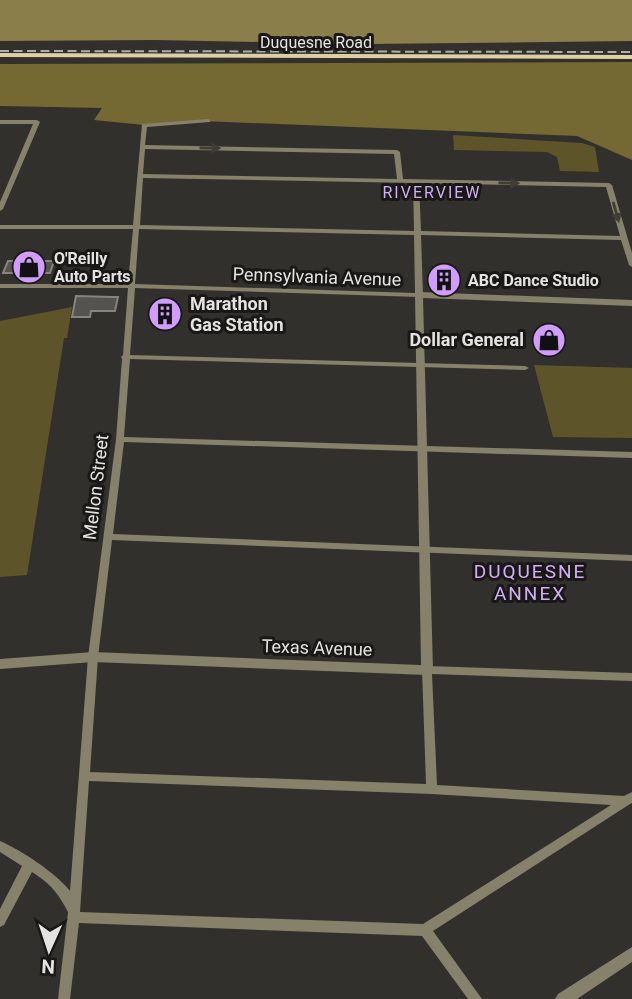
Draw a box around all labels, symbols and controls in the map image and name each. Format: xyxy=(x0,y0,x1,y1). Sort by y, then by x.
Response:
street label: Duquesne Road xyxy=(260,33,372,52)
one-way arrow xyxy=(199,142,221,154)
one-way arrow xyxy=(498,177,520,189)
district label: RIVERVIEW xyxy=(382,183,482,202)
one-way arrow xyxy=(612,202,622,223)
shop icon: O'Reilly Auto Parts xyxy=(10,248,48,286)
place label: O'Reilly Auto Parts xyxy=(54,249,131,286)
building icon: ABC Dance Studio xyxy=(425,261,463,299)
street label: Pennsylvania Avenue xyxy=(232,263,402,290)
place label: ABC Dance Studio xyxy=(468,271,599,290)
place label: Marathon Gas Station xyxy=(190,293,284,335)
building icon: Marathon Gas Station xyxy=(146,295,184,333)
shop icon: Dollar General xyxy=(530,321,568,359)
place label: Dollar General xyxy=(409,329,524,350)
street label: Mellon Street xyxy=(79,433,112,541)
district label: DUQUESNE ANNEX xyxy=(474,560,586,605)
street label: Texas Avenue xyxy=(261,635,373,660)
north arrow xyxy=(14,915,84,985)
text: N xyxy=(41,955,55,978)

